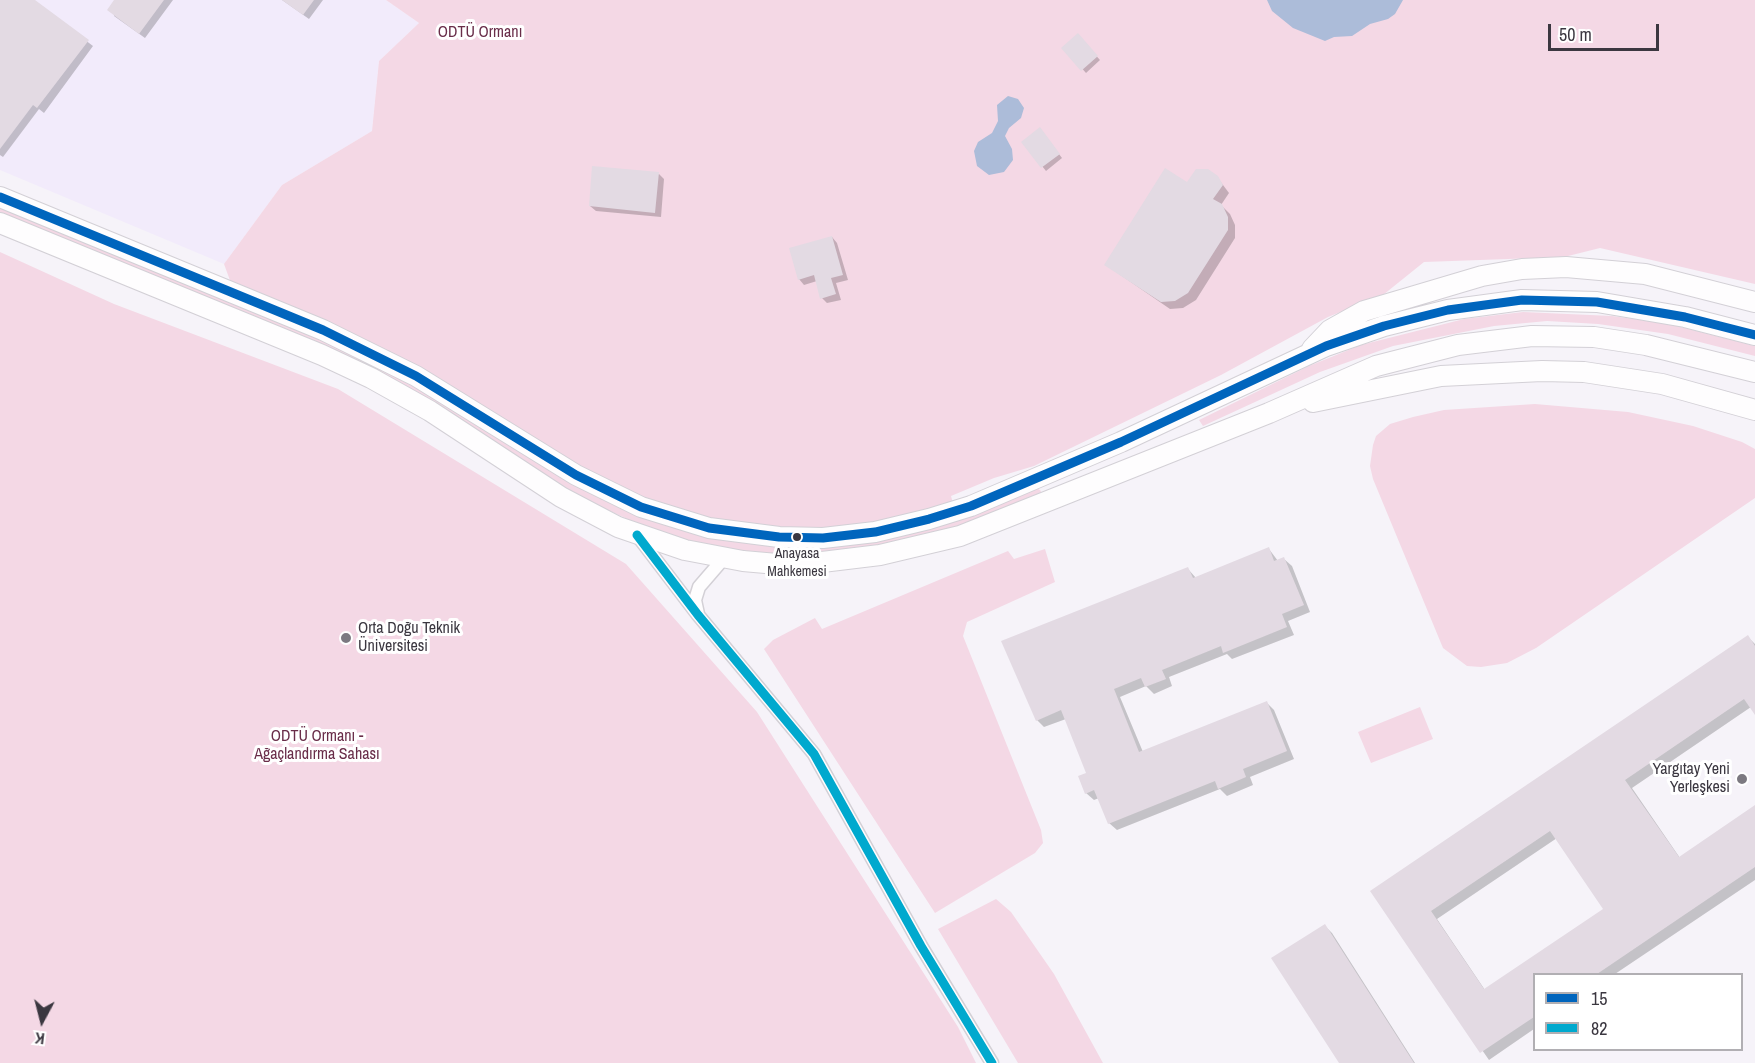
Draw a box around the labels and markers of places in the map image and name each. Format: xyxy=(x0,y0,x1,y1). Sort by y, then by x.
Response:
marker: Anayasa Mahkemesi xyxy=(791,531,803,543)
place label: Anayasa Mahkemesi xyxy=(767,546,827,578)
place label: Orta Doğu Teknik Üniversitesi xyxy=(358,619,460,657)
marker: Orta Doğu Teknik Üniversitesi xyxy=(339,631,353,645)
place label: Yargıtay Yeni Yerleşkesi xyxy=(1652,760,1730,798)
marker: Yargıtay Yeni Yerleşkesi xyxy=(1735,772,1749,786)

